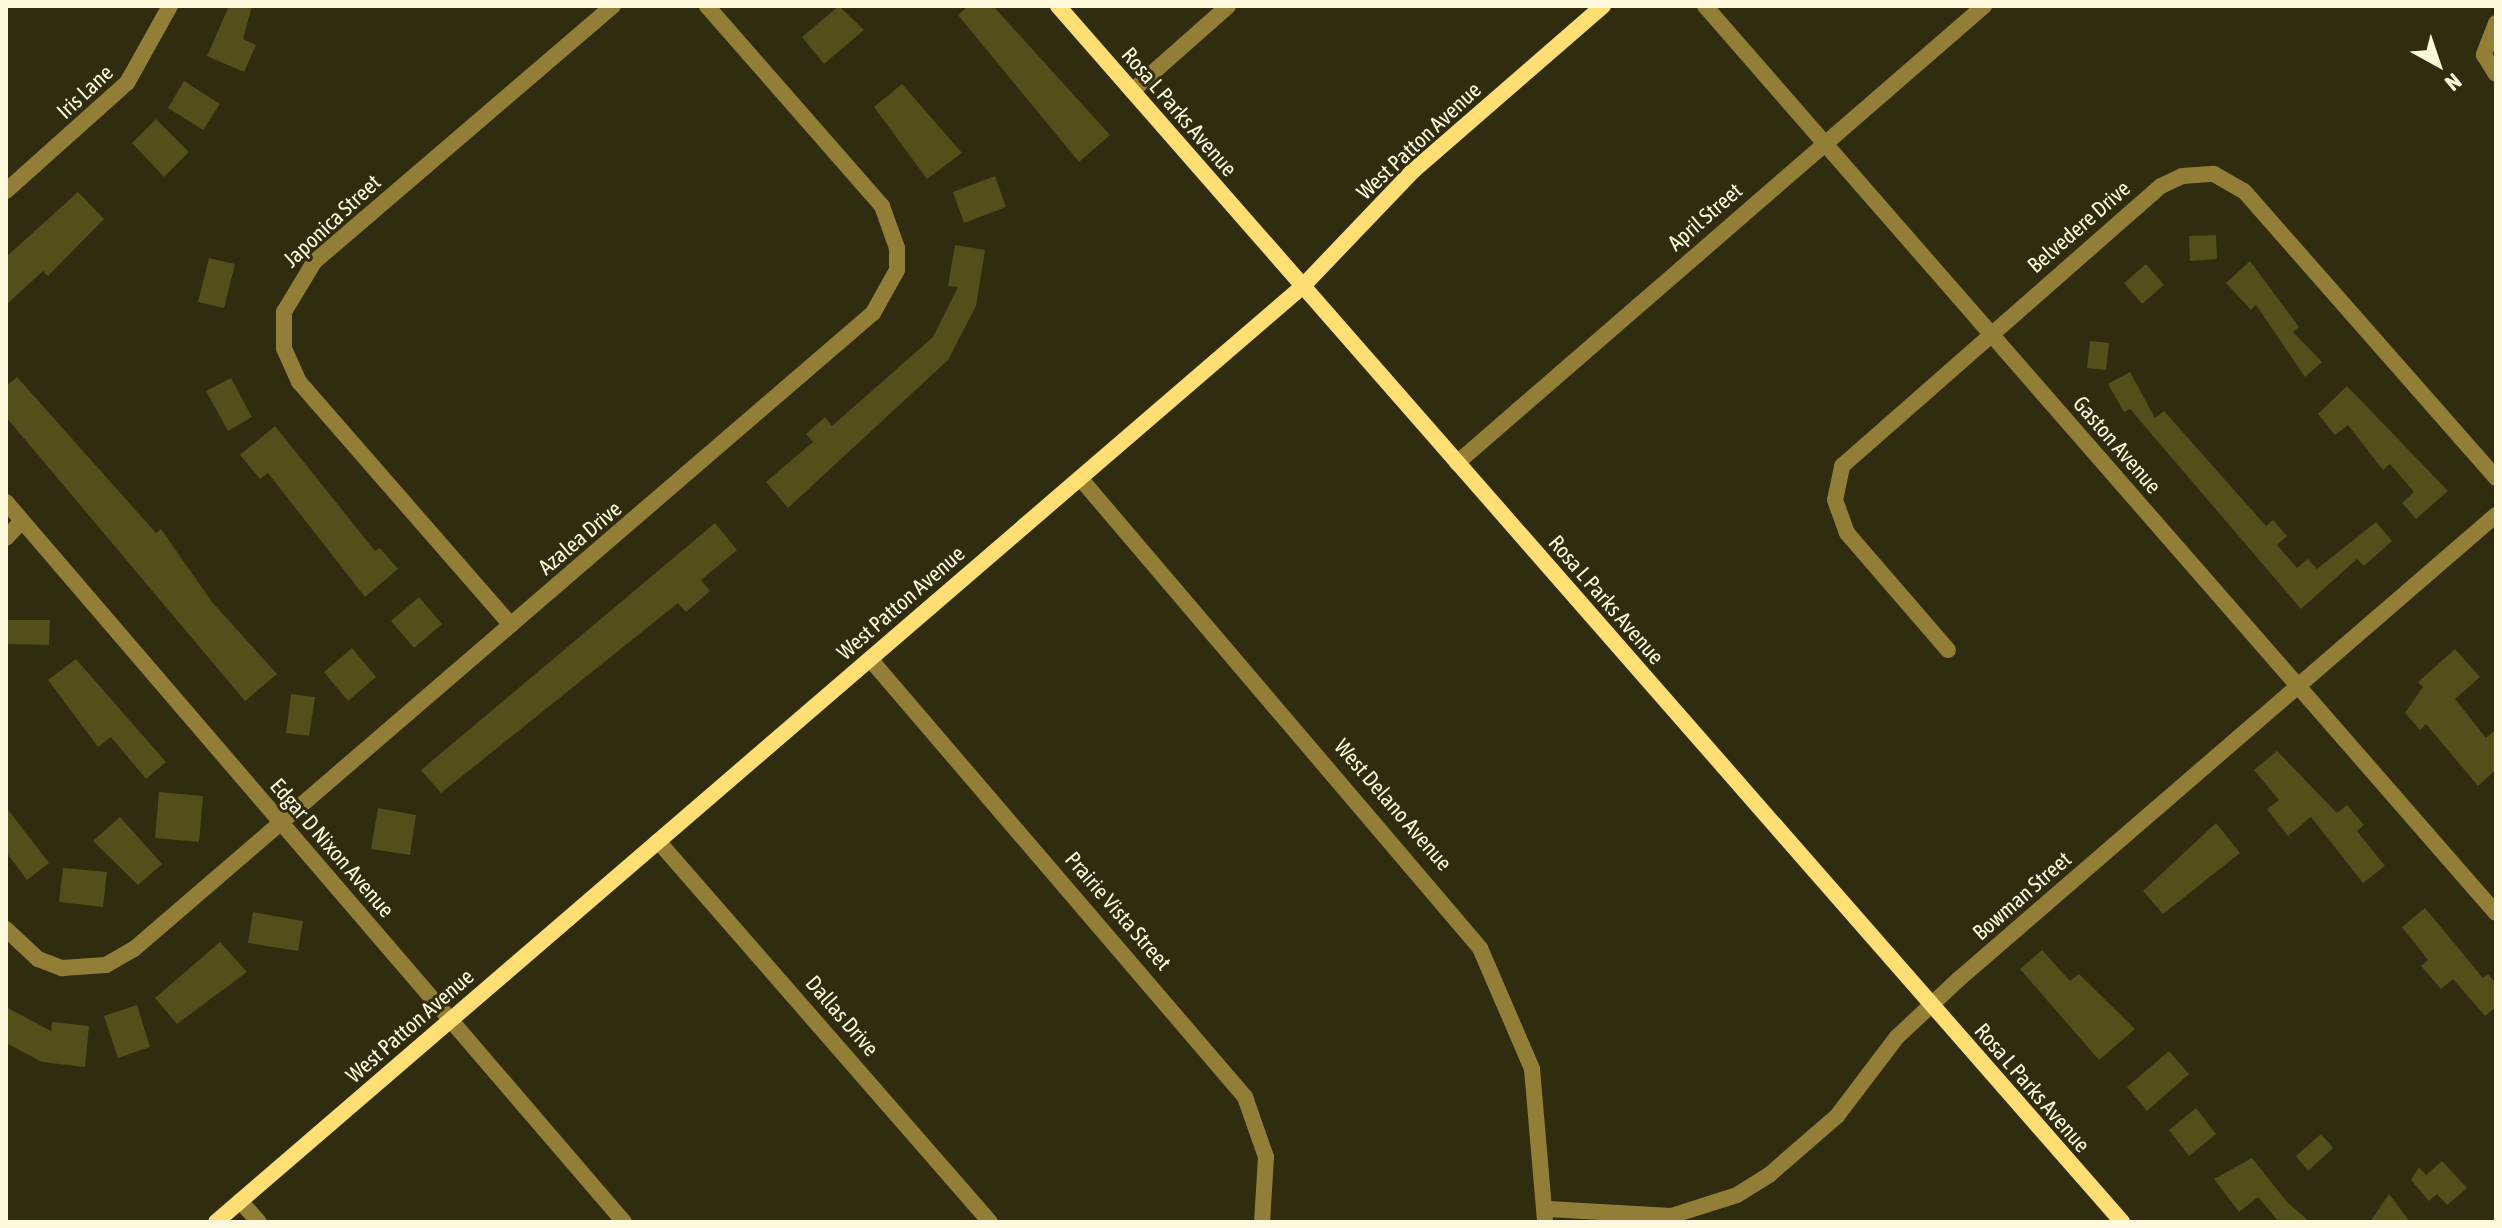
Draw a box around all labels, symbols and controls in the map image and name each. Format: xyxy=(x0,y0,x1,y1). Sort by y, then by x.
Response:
north arrow xyxy=(2398,24,2478,104)
street label: Rosa L Parks Avenue xyxy=(1116,42,1242,182)
street label: Iris Lane xyxy=(51,59,119,125)
text: N xyxy=(2440,68,2467,97)
street label: West Patton Avenue xyxy=(1351,77,1487,205)
street label: Japonica Street xyxy=(278,169,386,273)
street label: Belvedere Drive xyxy=(2022,175,2136,279)
street label: April Street xyxy=(1662,178,1748,256)
street label: Gaston Avenue xyxy=(2067,391,2167,499)
street label: Azalea Drive xyxy=(533,496,627,580)
street label: Rosa L Parks Avenue xyxy=(1543,530,1669,670)
street label: West Patton Avenue xyxy=(832,540,970,666)
street label: West Delano Avenue xyxy=(1329,734,1457,876)
street label: Edgar D Nixon Avenue xyxy=(264,773,400,923)
street label: Prairie Vista Street xyxy=(1059,846,1177,976)
street label: Bowman Street xyxy=(1967,846,2077,946)
street label: West Patton Avenue xyxy=(341,963,479,1089)
street label: Dallas Drive xyxy=(800,970,884,1062)
street label: Rosa L Parks Avenue xyxy=(1969,1018,2095,1158)

